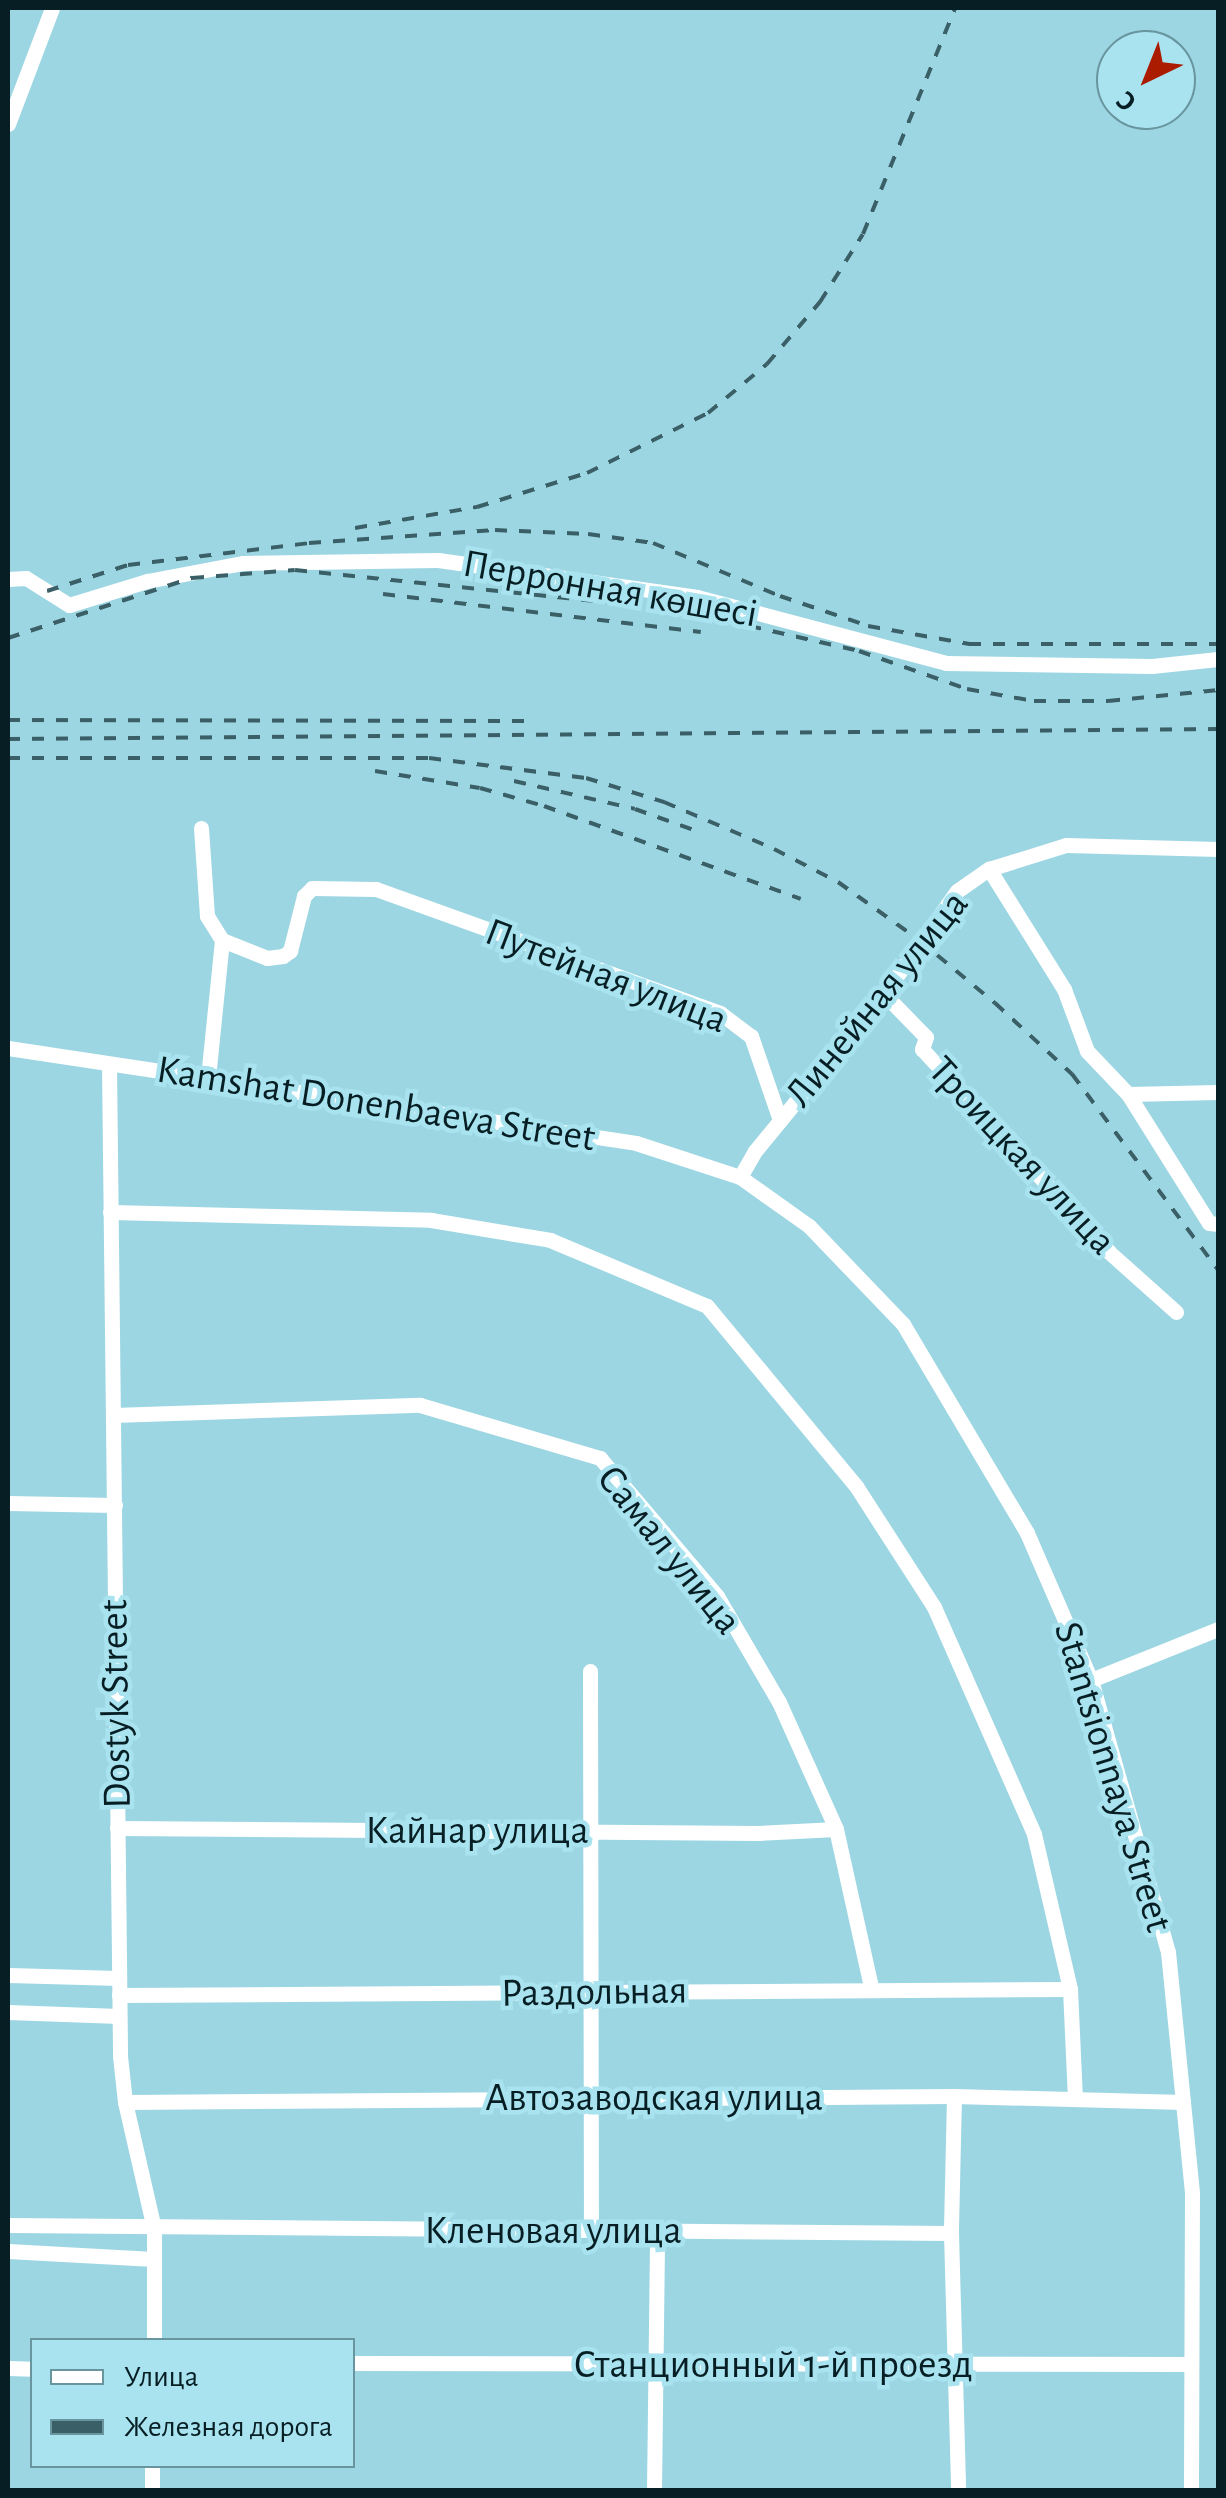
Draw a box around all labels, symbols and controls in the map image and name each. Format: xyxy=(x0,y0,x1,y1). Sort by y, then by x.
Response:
north arrow xyxy=(1096,30,1196,130)
text: С xyxy=(1112,85,1142,116)
street label: Перронная көшесі xyxy=(459,539,761,639)
street label: Линейная улица xyxy=(775,881,979,1117)
street label: Путейная улица xyxy=(478,908,734,1044)
street label: Kamshat Donenbaeva Street xyxy=(154,1046,598,1162)
street label: Троицкая улица xyxy=(918,1047,1126,1265)
street label: Самал улица xyxy=(586,1456,752,1644)
street label: Dostyk Street xyxy=(90,1599,142,1809)
street label: Stantsionnaya Street xyxy=(1043,1616,1183,1938)
street label: Кайнар улица xyxy=(365,1807,589,1855)
street label: Раздольная xyxy=(500,1966,688,2018)
street label: Автозаводская улица xyxy=(485,2074,823,2122)
street label: Кленовая улица xyxy=(424,2207,682,2255)
legend xyxy=(30,2338,355,2468)
street label: Станционный 1-й проезд xyxy=(573,2341,973,2389)
text: Улица xyxy=(124,2362,199,2392)
text: Железная дорога xyxy=(124,2412,333,2442)

